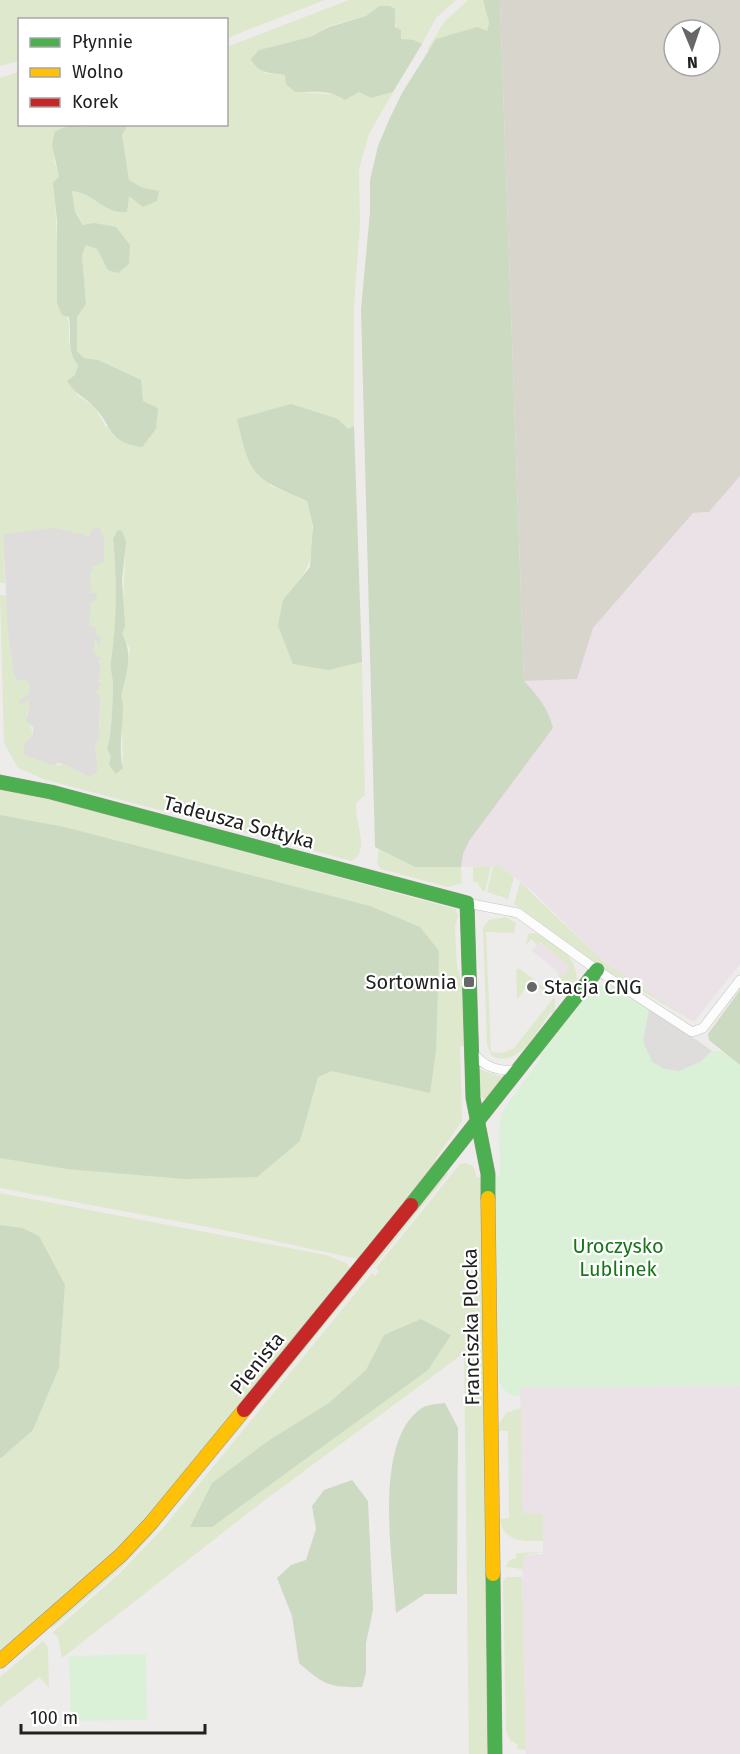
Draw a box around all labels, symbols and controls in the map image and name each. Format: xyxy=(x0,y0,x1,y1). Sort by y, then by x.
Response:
legend xyxy=(18,18,228,126)
north arrow xyxy=(662,18,722,78)
text: Płynnie xyxy=(72,31,133,53)
text: N xyxy=(687,53,698,72)
text: Wolno xyxy=(72,61,124,83)
text: Korek xyxy=(72,91,119,113)
street label: Tadeusza Sołtyka xyxy=(161,790,317,854)
place label: Sortownia xyxy=(366,970,457,994)
marker: Sortownia xyxy=(462,975,476,989)
place label: Stacja CNG xyxy=(544,975,642,999)
marker: Stacja CNG xyxy=(525,980,539,994)
park label: Uroczysko Lublinek xyxy=(572,1234,664,1281)
street label: Franciszka Plocka xyxy=(458,1248,484,1406)
street label: Pienista xyxy=(225,1327,289,1399)
scale bar xyxy=(21,1697,206,1735)
text: 100 m xyxy=(30,1707,78,1729)

